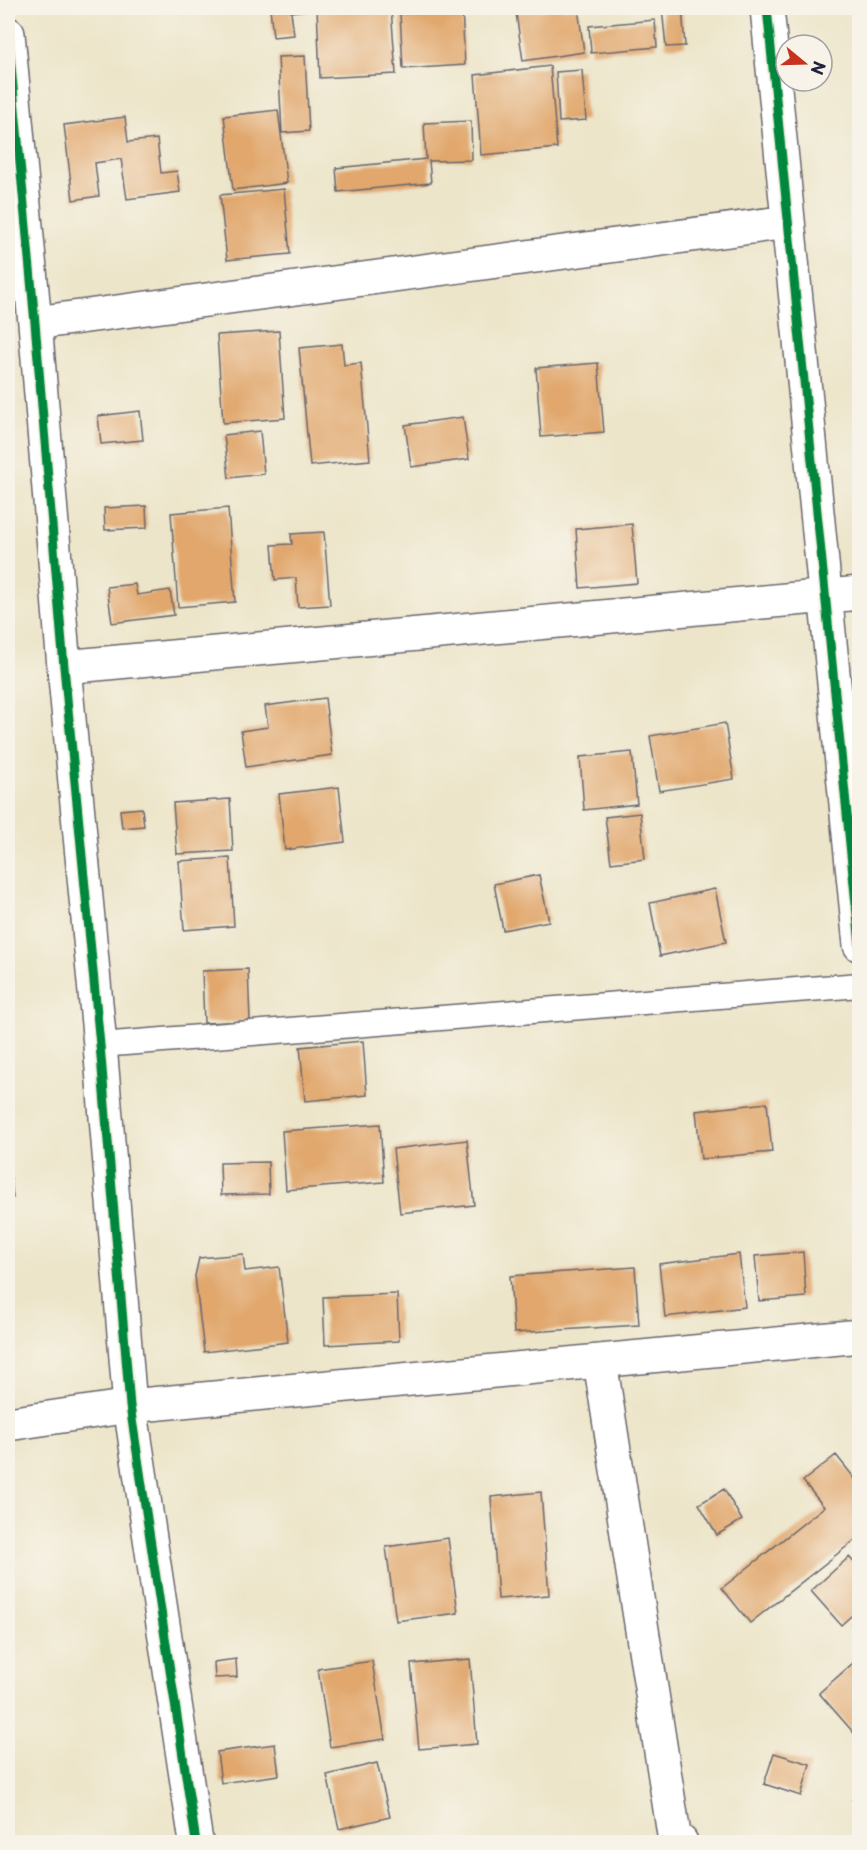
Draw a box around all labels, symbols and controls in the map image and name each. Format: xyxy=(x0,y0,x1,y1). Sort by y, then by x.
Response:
north arrow xyxy=(774,33,834,93)
text: N xyxy=(806,58,833,78)

